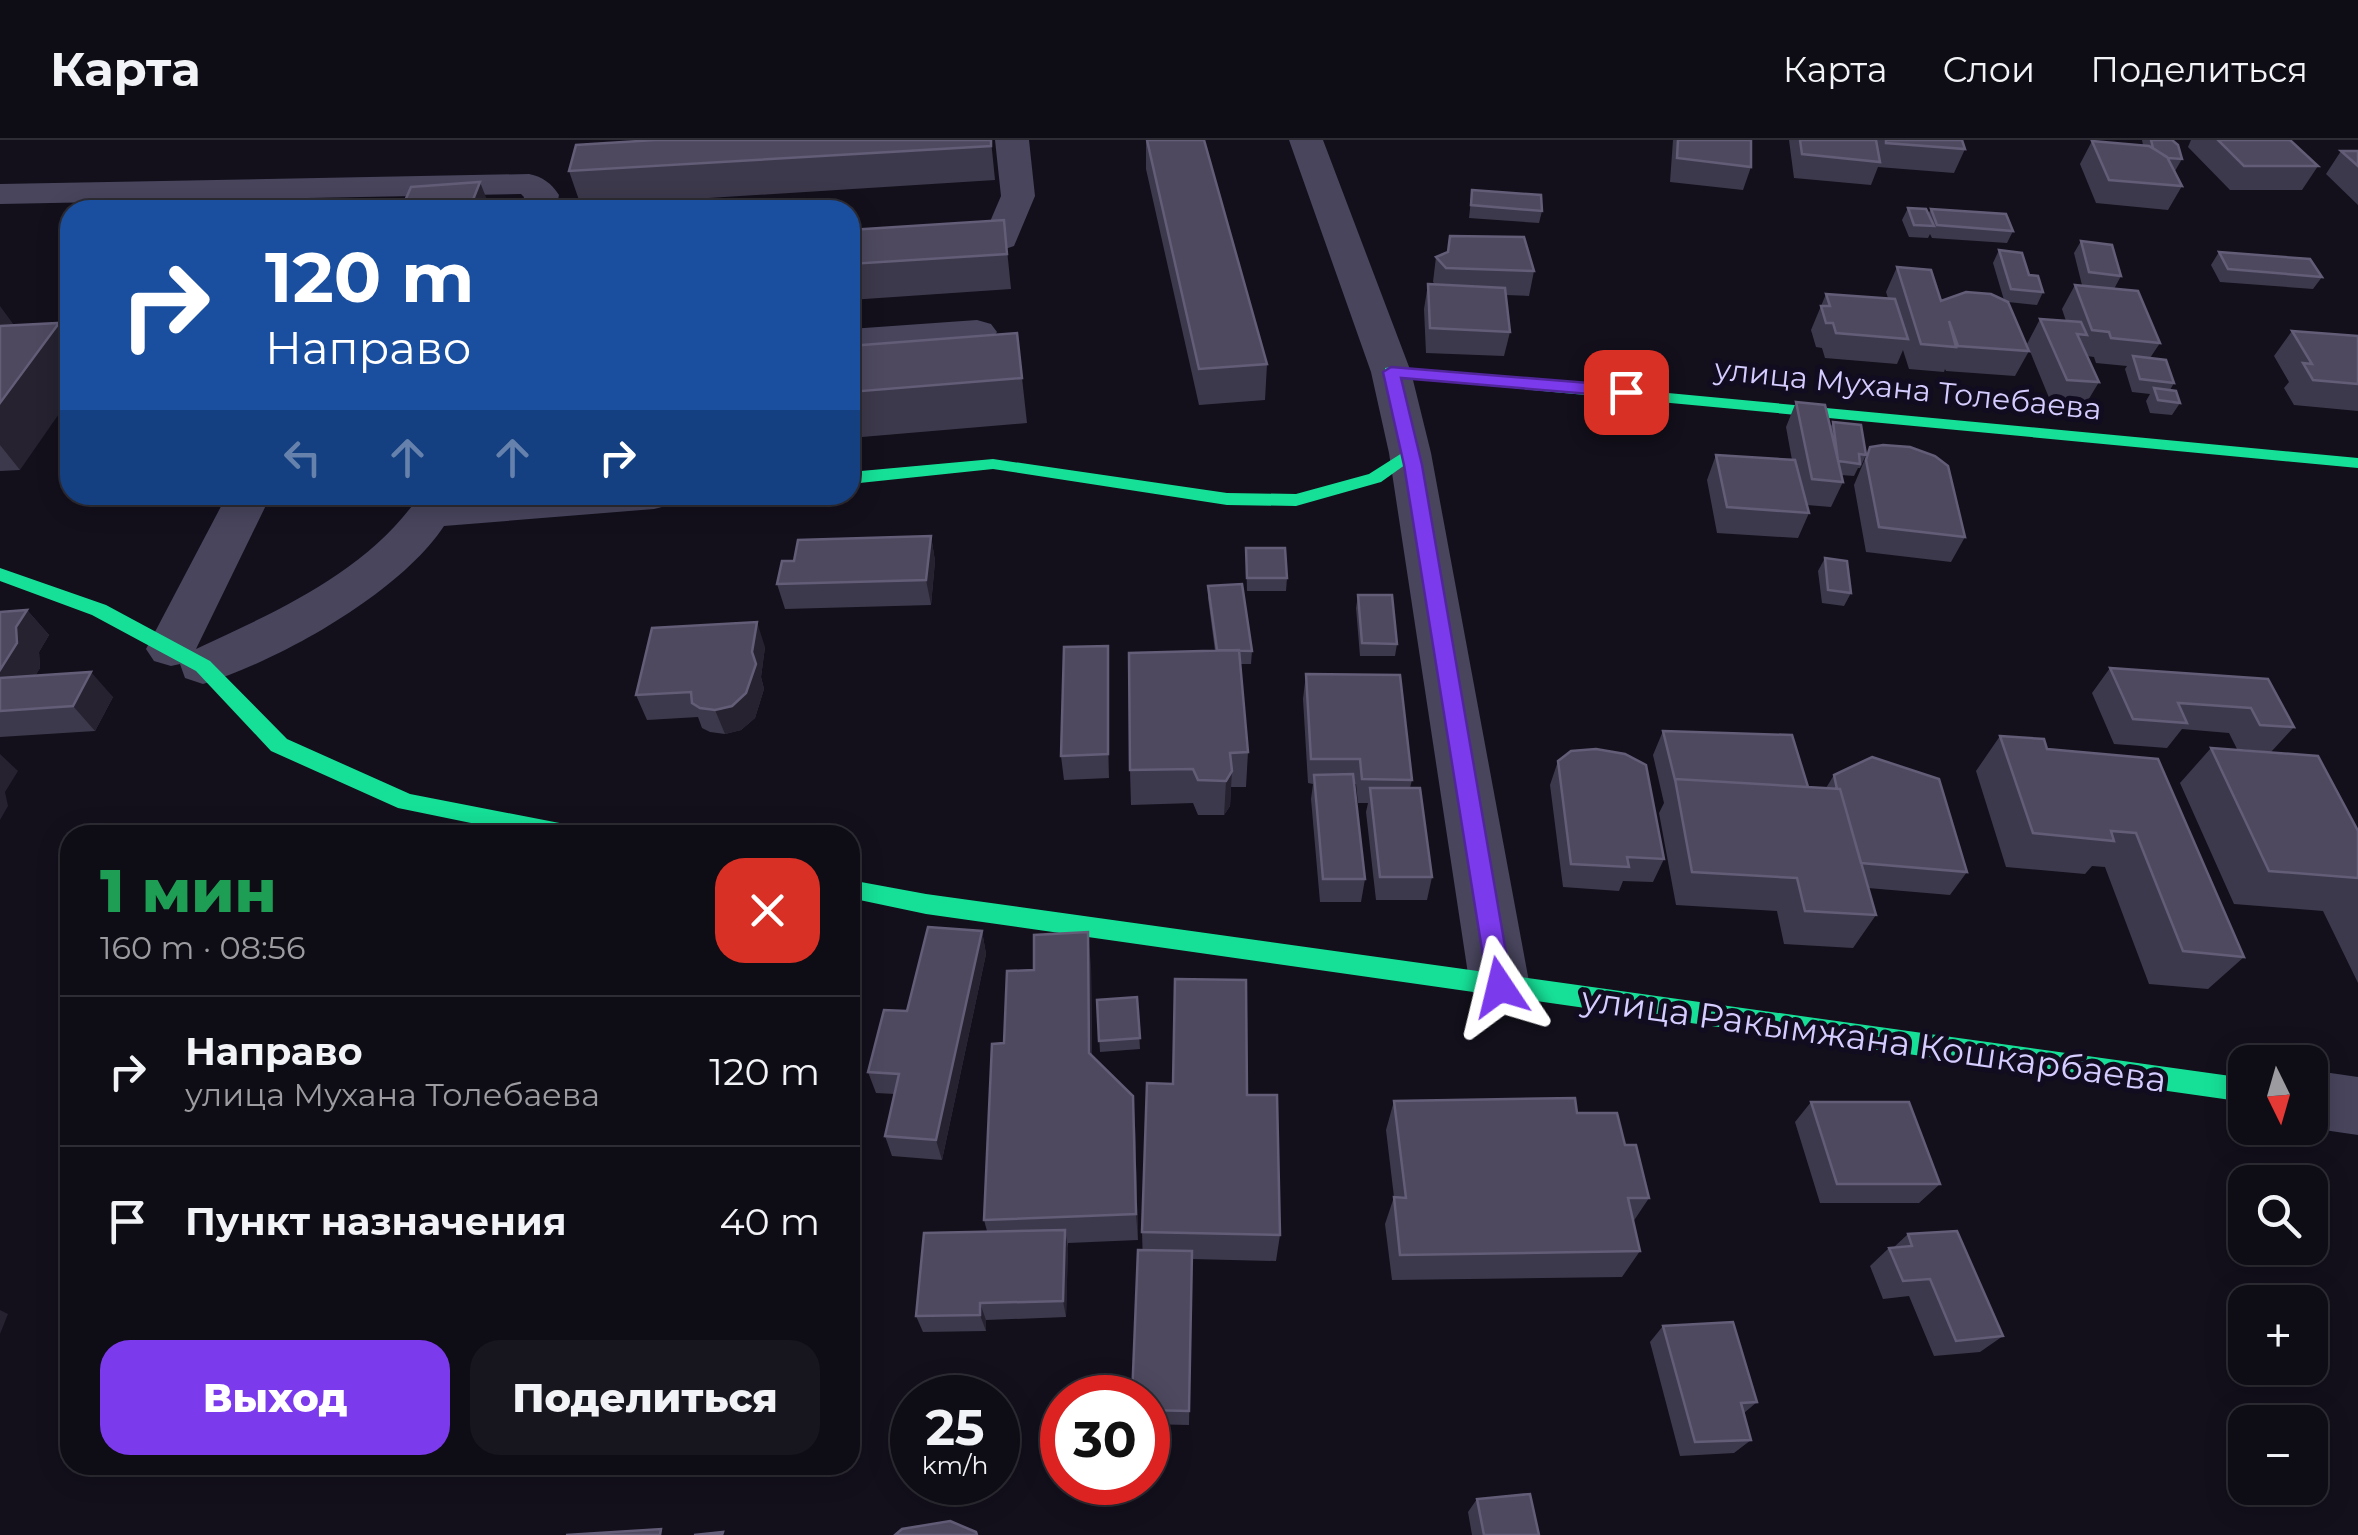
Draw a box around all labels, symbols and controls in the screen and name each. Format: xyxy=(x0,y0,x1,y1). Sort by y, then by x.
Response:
text: Карта xyxy=(50,40,200,98)
text: Карта xyxy=(1783,48,1888,91)
text: Слои xyxy=(1943,48,2035,91)
text: Поделиться xyxy=(2090,48,2308,91)
text: 120 m xyxy=(265,234,475,320)
icon: right xyxy=(100,240,230,370)
text: Направо xyxy=(265,320,471,375)
pin xyxy=(1584,350,1669,435)
street label: улица Мухана Толебаева xyxy=(1712,350,2103,428)
icon: arrive xyxy=(1599,365,1654,420)
icon: left xyxy=(275,430,330,485)
icon: ahead xyxy=(380,430,435,485)
icon: ahead xyxy=(485,430,540,485)
icon: right xyxy=(590,430,645,485)
text: 1 мин xyxy=(100,854,277,927)
button: close xyxy=(715,858,820,963)
text: 160 m · 08:56 xyxy=(100,928,305,967)
position arrow xyxy=(1448,935,1552,1039)
street label: улица Ракымжана Кошкарбаева xyxy=(1578,977,2169,1101)
text: Направо xyxy=(185,1028,363,1075)
icon: right xyxy=(100,1044,155,1099)
north arrow xyxy=(2228,1045,2328,1145)
map controls xyxy=(2228,1045,2328,1505)
text: 120 m xyxy=(709,1048,820,1095)
text: улица Мухана Толебаева xyxy=(185,1075,600,1114)
button: search xyxy=(2228,1165,2328,1265)
icon: arrive xyxy=(100,1194,155,1249)
text: Пункт назначения xyxy=(185,1198,567,1245)
text: 40 m xyxy=(719,1198,820,1245)
button: + xyxy=(2228,1285,2328,1385)
button: Выход xyxy=(100,1340,450,1455)
button: Поделиться xyxy=(470,1340,820,1455)
speed limit sign: 30 xyxy=(1040,1375,1170,1505)
text: 25 xyxy=(925,1397,985,1458)
button: − xyxy=(2228,1405,2328,1505)
text: km/h xyxy=(922,1450,988,1480)

